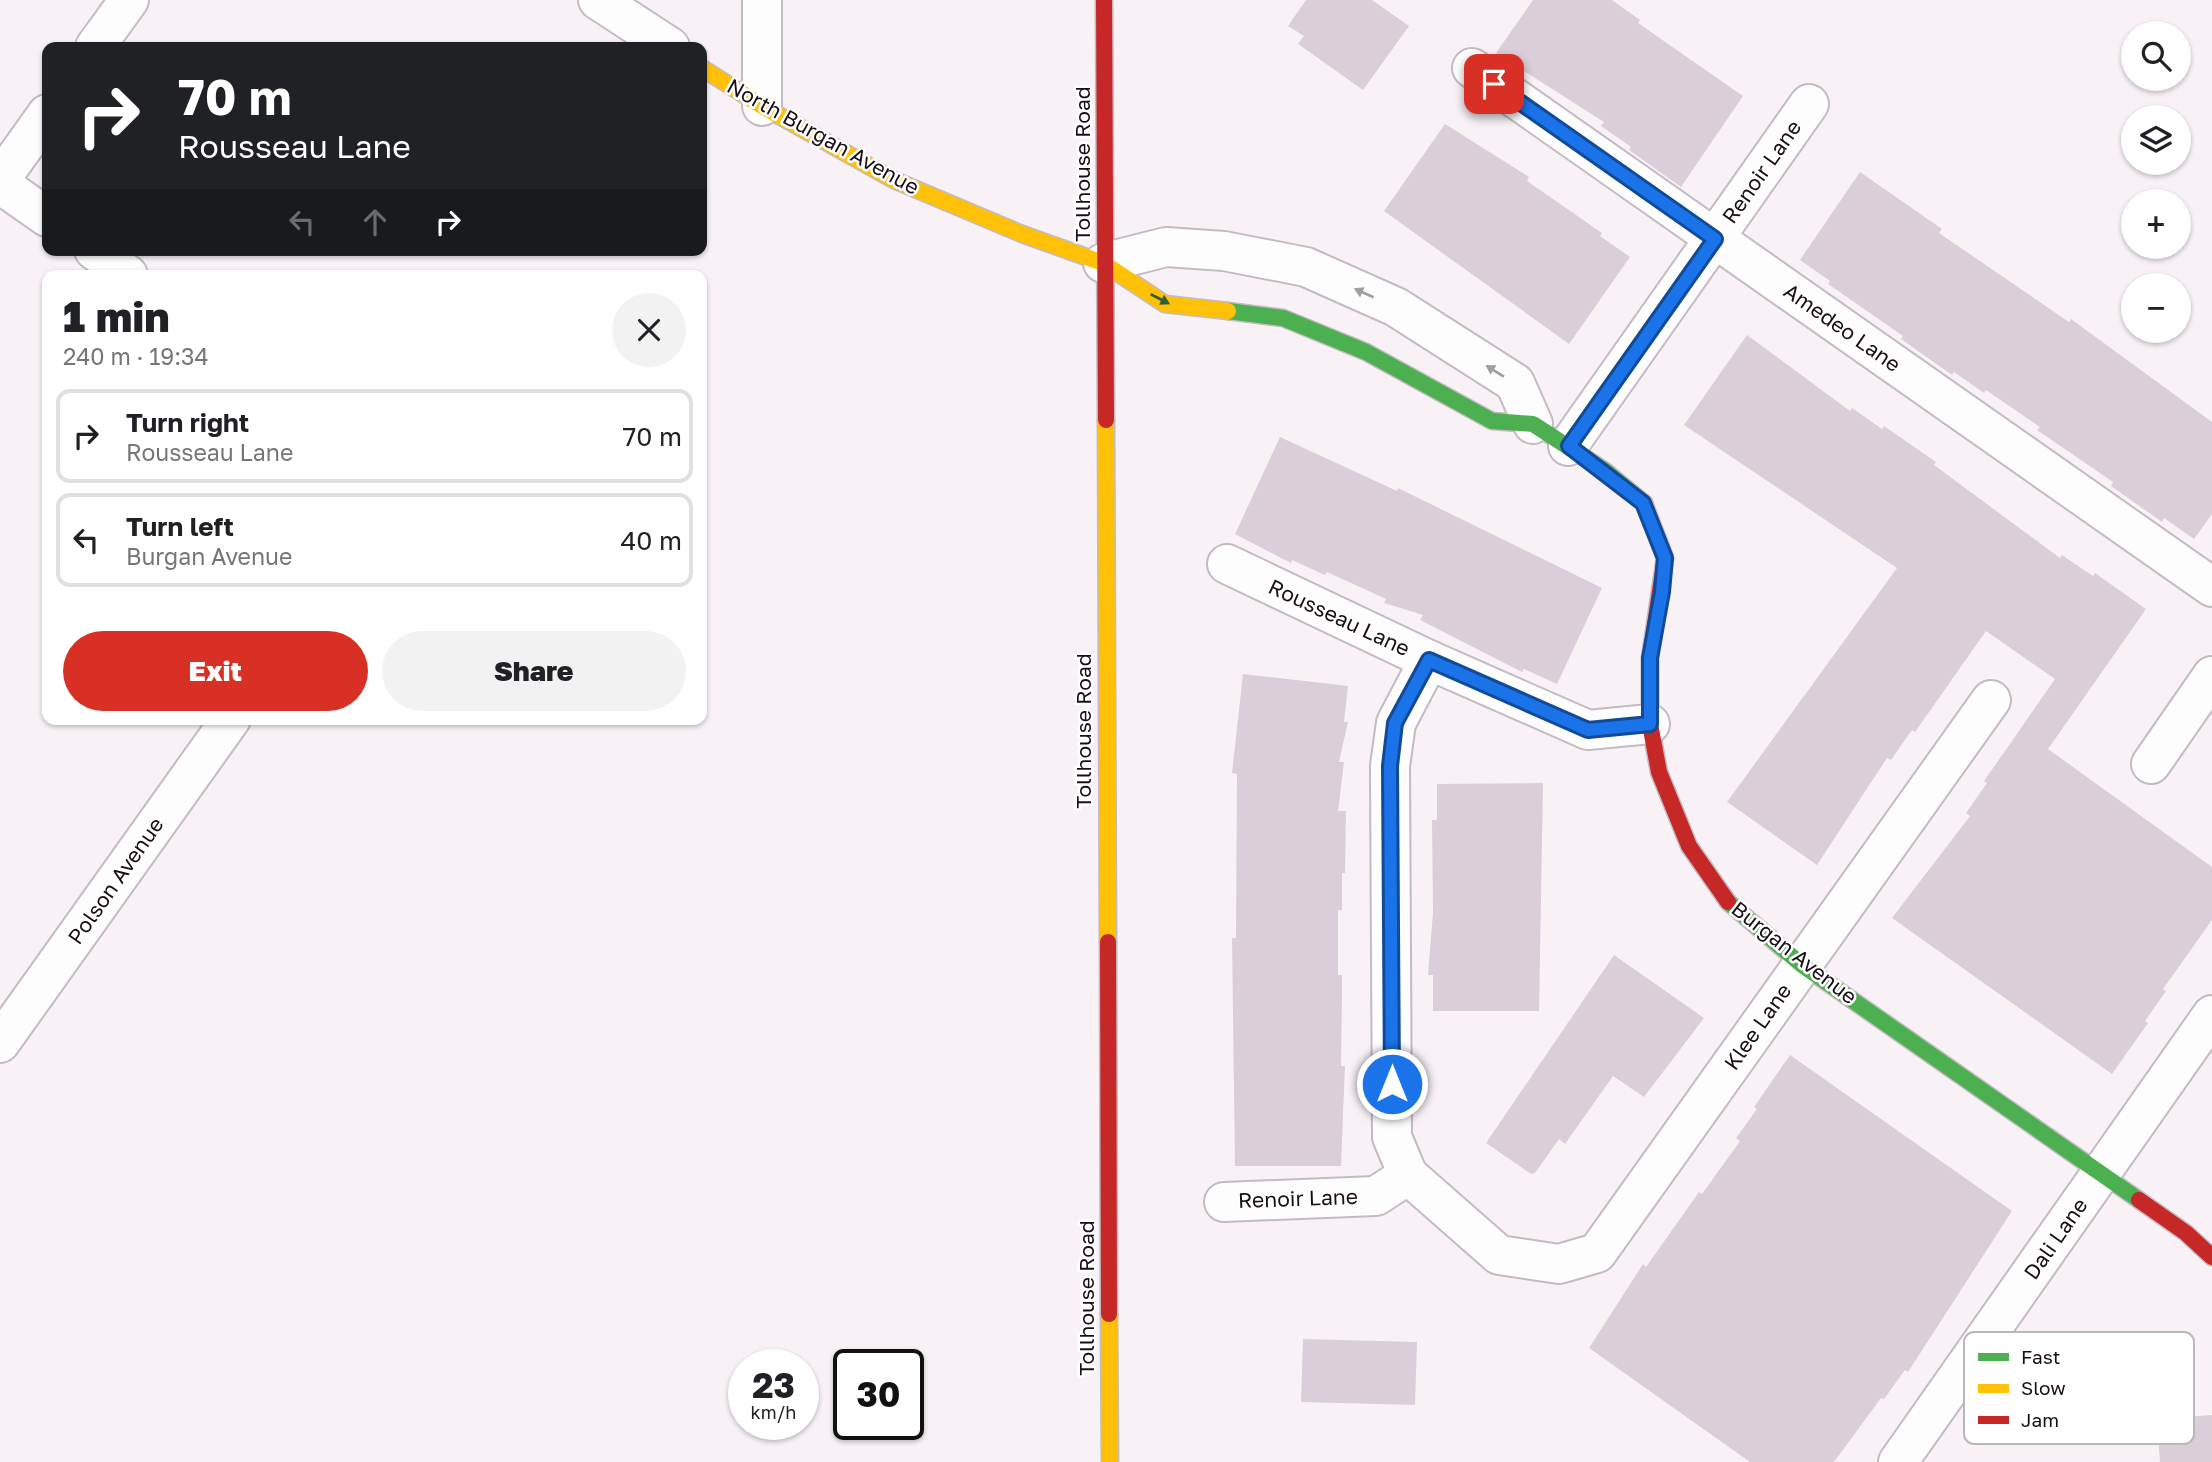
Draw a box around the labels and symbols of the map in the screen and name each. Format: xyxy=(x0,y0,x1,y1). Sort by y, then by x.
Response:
pin xyxy=(1464,54,1524,114)
street label: North Burgan Avenue xyxy=(723,72,924,200)
street label: Tollhouse Road xyxy=(1069,86,1095,242)
street label: Renoir Lane xyxy=(1716,115,1806,228)
street label: Amedeo Lane xyxy=(1779,277,1906,377)
one-way arrow xyxy=(1354,287,1374,299)
one-way arrow xyxy=(1151,293,1171,305)
one-way arrow xyxy=(1485,364,1504,377)
street label: Rousseau Lane xyxy=(1265,573,1414,661)
street label: Tollhouse Road xyxy=(1070,653,1096,809)
street label: Polson Avenue xyxy=(62,812,169,949)
street label: Burgan Avenue xyxy=(1727,895,1862,1009)
street label: Klee Lane xyxy=(1718,978,1796,1075)
position arrow xyxy=(1355,1047,1429,1121)
street label: Renoir Lane xyxy=(1238,1183,1358,1213)
street label: Dali Lane xyxy=(2018,1193,2093,1284)
street label: Tollhouse Road xyxy=(1073,1220,1099,1376)
legend xyxy=(1964,1332,2194,1444)
text: Fast xyxy=(2021,1345,2060,1368)
speed limit sign: 30 xyxy=(833,1349,924,1440)
text: Slow xyxy=(2021,1376,2066,1399)
text: Jam xyxy=(2021,1408,2059,1431)

